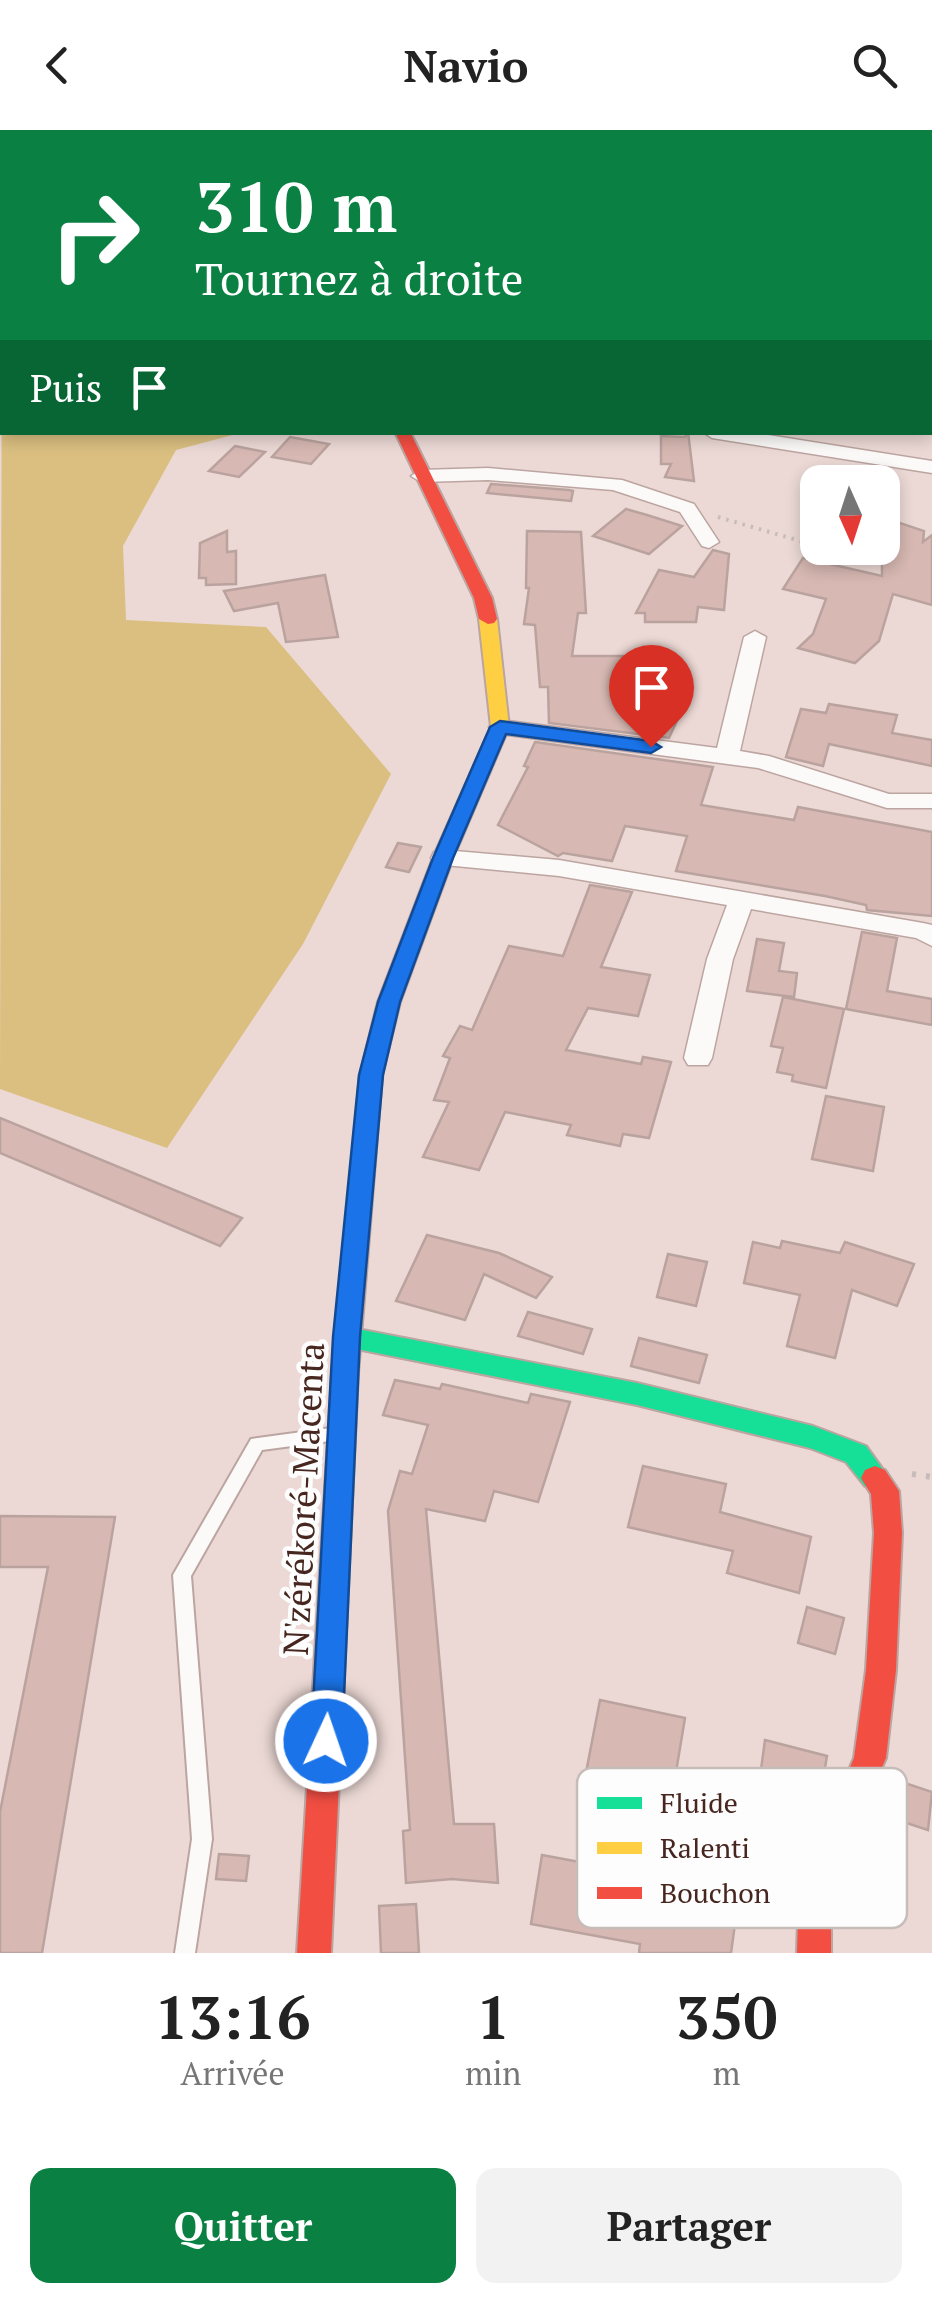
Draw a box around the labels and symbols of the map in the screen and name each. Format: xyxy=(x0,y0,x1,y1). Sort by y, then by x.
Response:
north arrow xyxy=(800,465,900,565)
pin xyxy=(609,645,694,748)
street label: N'zérékoré-Macenta xyxy=(272,1341,334,1657)
position arrow xyxy=(274,1689,378,1793)
legend xyxy=(577,1768,907,1928)
text: Fluide xyxy=(660,1784,738,1821)
text: Ralenti xyxy=(660,1829,750,1866)
text: Bouchon xyxy=(660,1874,771,1911)

